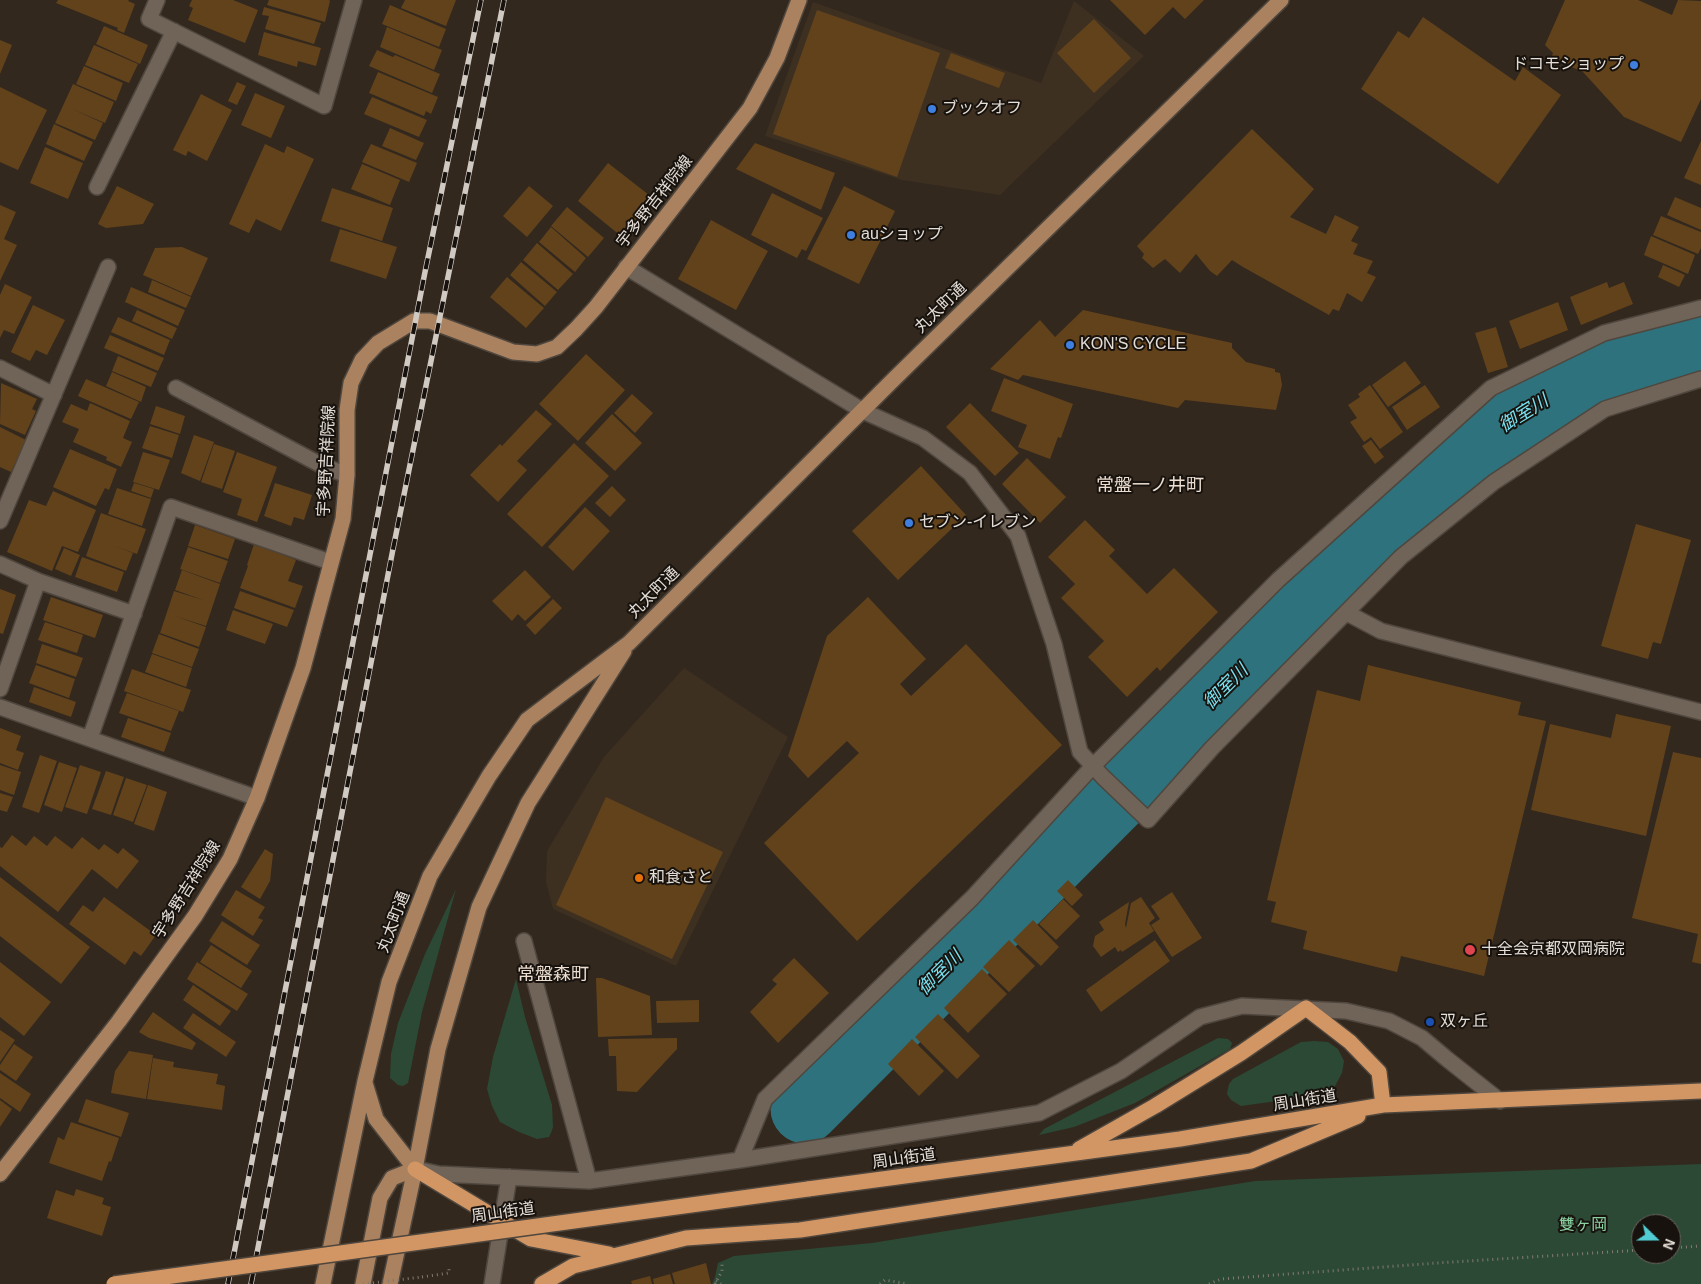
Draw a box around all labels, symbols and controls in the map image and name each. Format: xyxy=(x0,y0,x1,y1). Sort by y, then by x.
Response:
place label: ドコモショップ xyxy=(1512,55,1624,75)
marker: ドコモショップ xyxy=(1628,59,1640,71)
place label: ブックオフ xyxy=(942,99,1022,119)
marker: ブックオフ xyxy=(926,103,938,115)
street label: 宇多野吉祥院線 xyxy=(613,152,697,252)
place label: auショップ xyxy=(861,225,943,245)
marker: auショップ xyxy=(845,229,857,241)
street label: 丸太町通 xyxy=(911,279,971,337)
place label: KON'S CYCLE xyxy=(1080,335,1186,355)
marker: KON'S CYCLE xyxy=(1064,339,1076,351)
water label: 御室川 xyxy=(1495,391,1553,437)
street label: 宇多野吉祥院線 xyxy=(314,405,340,517)
district label: 常盤一ノ井町 xyxy=(1096,475,1204,497)
place label: セブン-イレブン xyxy=(919,513,1036,533)
marker: セブン-イレブン xyxy=(903,517,915,529)
street label: 丸太町通 xyxy=(625,564,683,622)
water label: 御室川 xyxy=(1199,660,1253,714)
street label: 宇多野吉祥院線 xyxy=(149,837,225,943)
place label: 和食さと xyxy=(649,868,713,888)
marker: 和食さと xyxy=(633,872,645,884)
street label: 丸太町通 xyxy=(374,889,414,955)
place label: 十全会京都双岡病院 xyxy=(1481,940,1625,960)
marker: 十全会京都双岡病院 xyxy=(1463,943,1477,957)
water label: 御室川 xyxy=(913,946,967,1000)
district label: 常盤森町 xyxy=(517,964,589,986)
place label: 双ヶ丘 xyxy=(1440,1012,1488,1032)
marker: 双ヶ丘 xyxy=(1424,1016,1436,1028)
street label: 周山街道 xyxy=(1272,1087,1338,1115)
street label: 周山街道 xyxy=(871,1145,937,1173)
street label: 周山街道 xyxy=(470,1199,536,1227)
north arrow xyxy=(1631,1214,1681,1264)
park label: 雙ヶ岡 xyxy=(1559,1216,1607,1236)
text: N xyxy=(1660,1237,1678,1252)

